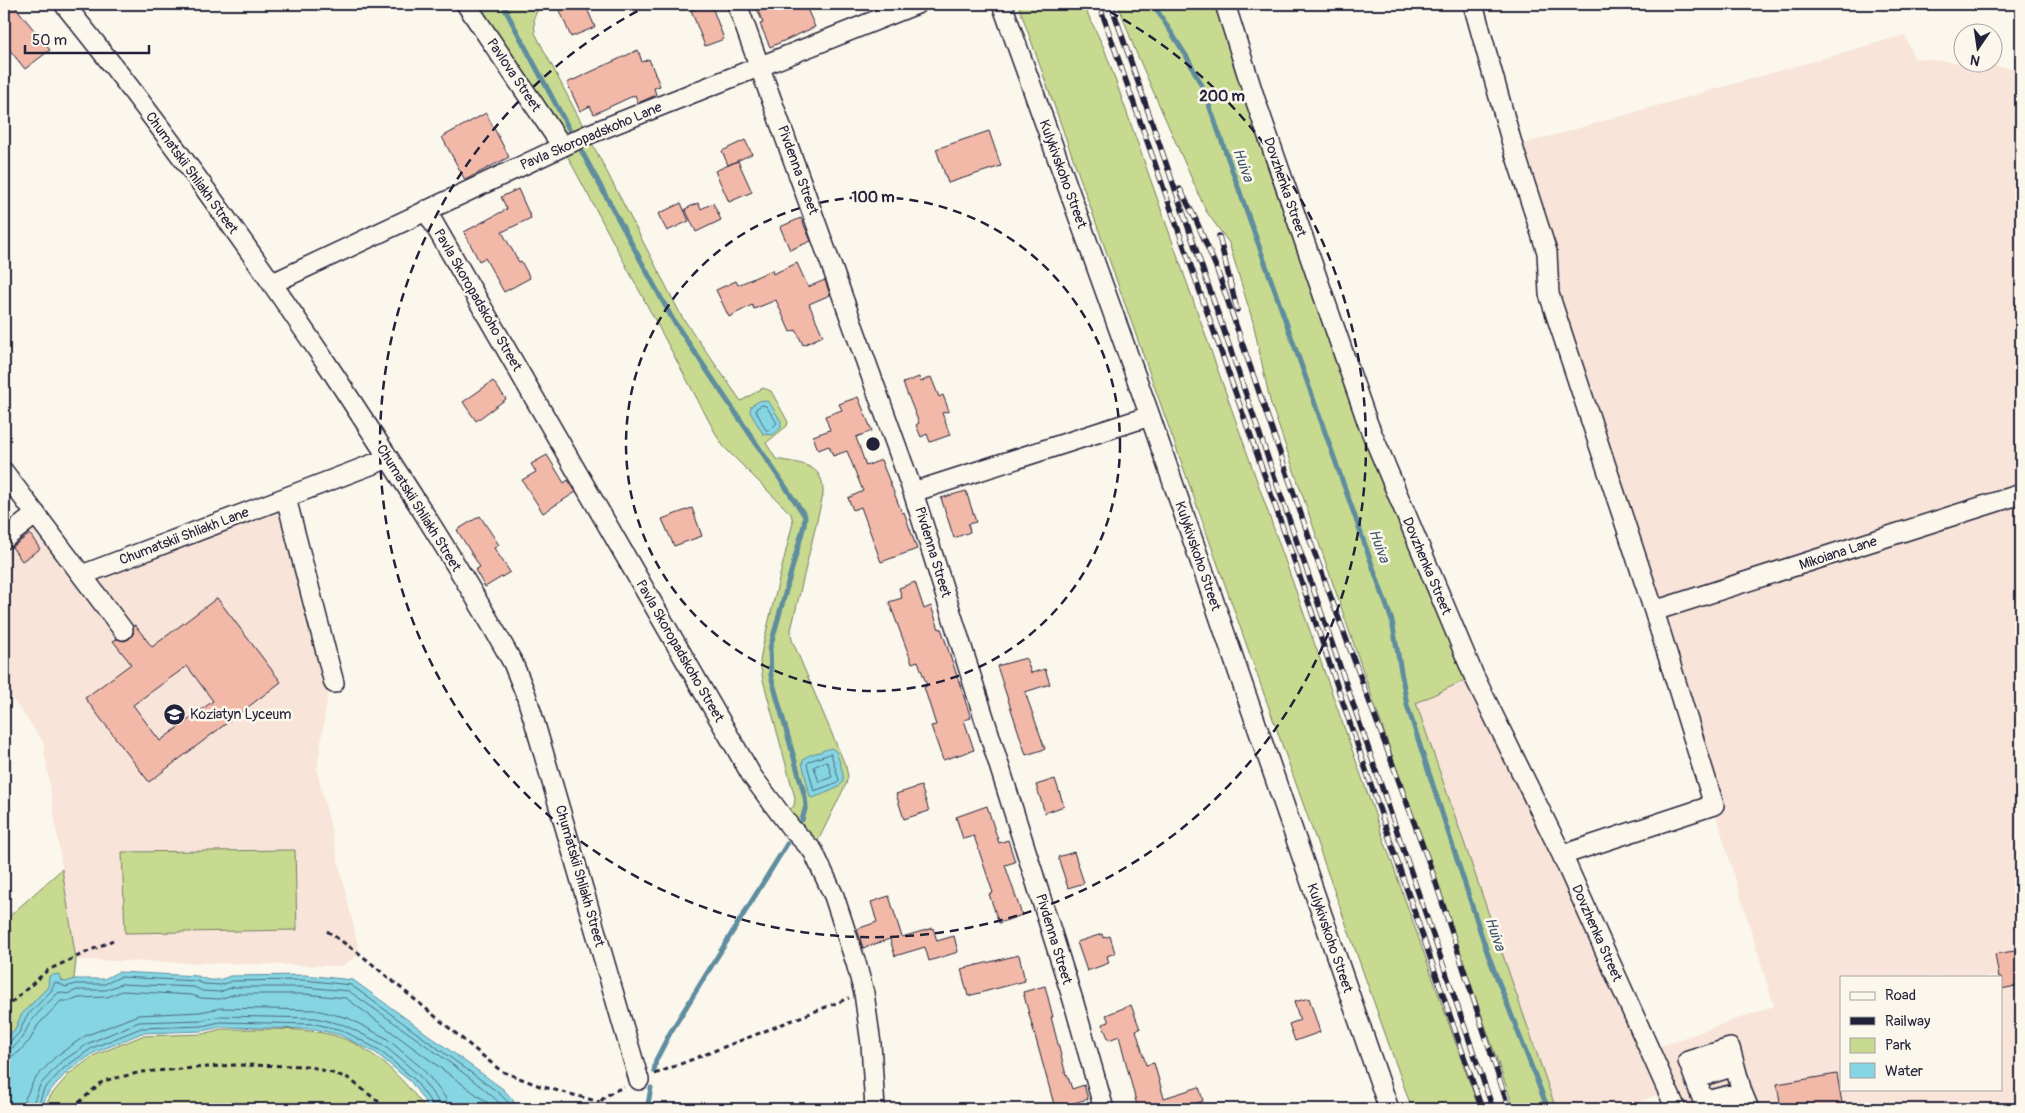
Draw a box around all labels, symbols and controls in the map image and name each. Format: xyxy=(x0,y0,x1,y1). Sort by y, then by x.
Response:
scale bar xyxy=(25,22,149,54)
north arrow xyxy=(1952,22,2002,72)
text: 50 m xyxy=(32,31,67,50)
street label: Pavlova Street xyxy=(483,35,545,115)
text: N xyxy=(1969,51,1982,70)
text: 200 m xyxy=(1199,87,1245,106)
street label: Pavla Skoropadskoho Lane xyxy=(518,98,664,174)
street label: Chumatskii Shliakh Street xyxy=(142,109,242,238)
street label: Kulykivskoho Street xyxy=(1035,117,1091,231)
street label: Pivdenna Street xyxy=(774,123,822,217)
street label: Dovzhenka Street xyxy=(1260,135,1310,239)
water label: Huiva xyxy=(1228,146,1258,185)
text: 100 m xyxy=(852,188,894,207)
street label: Pavla Skoropadskoho Street xyxy=(430,226,526,374)
centre of rings xyxy=(864,435,882,453)
street label: Chumatskii Shliakh Street xyxy=(373,441,465,575)
street label: Kulykivskoho Street xyxy=(1171,499,1225,613)
street label: Chumatskii Shliakh Lane xyxy=(117,503,251,569)
street label: Pivdenna Street xyxy=(911,505,955,600)
street label: Dovzhenka Street xyxy=(1399,515,1455,618)
water label: Huiva xyxy=(1364,527,1394,566)
street label: Mikoiana Lane xyxy=(1797,532,1879,574)
street label: Pavla Skoropadskoho Street xyxy=(632,577,728,725)
school or university icon: Koziatyn Lyceum xyxy=(162,702,186,726)
place label: Koziatyn Lyceum xyxy=(190,706,291,723)
street label: Chumatskii Shliakh Street xyxy=(552,803,608,949)
street label: Kulykivskoho Street xyxy=(1303,881,1357,995)
street label: Dovzhenka Street xyxy=(1568,882,1626,984)
street label: Pivdenna Street xyxy=(1032,892,1076,987)
water label: Huiva xyxy=(1481,915,1510,954)
legend xyxy=(1840,976,2002,1090)
text: Road xyxy=(1885,986,1916,1005)
text: Railway xyxy=(1885,1012,1931,1031)
text: Park xyxy=(1885,1036,1912,1055)
text: Water xyxy=(1885,1062,1924,1081)

